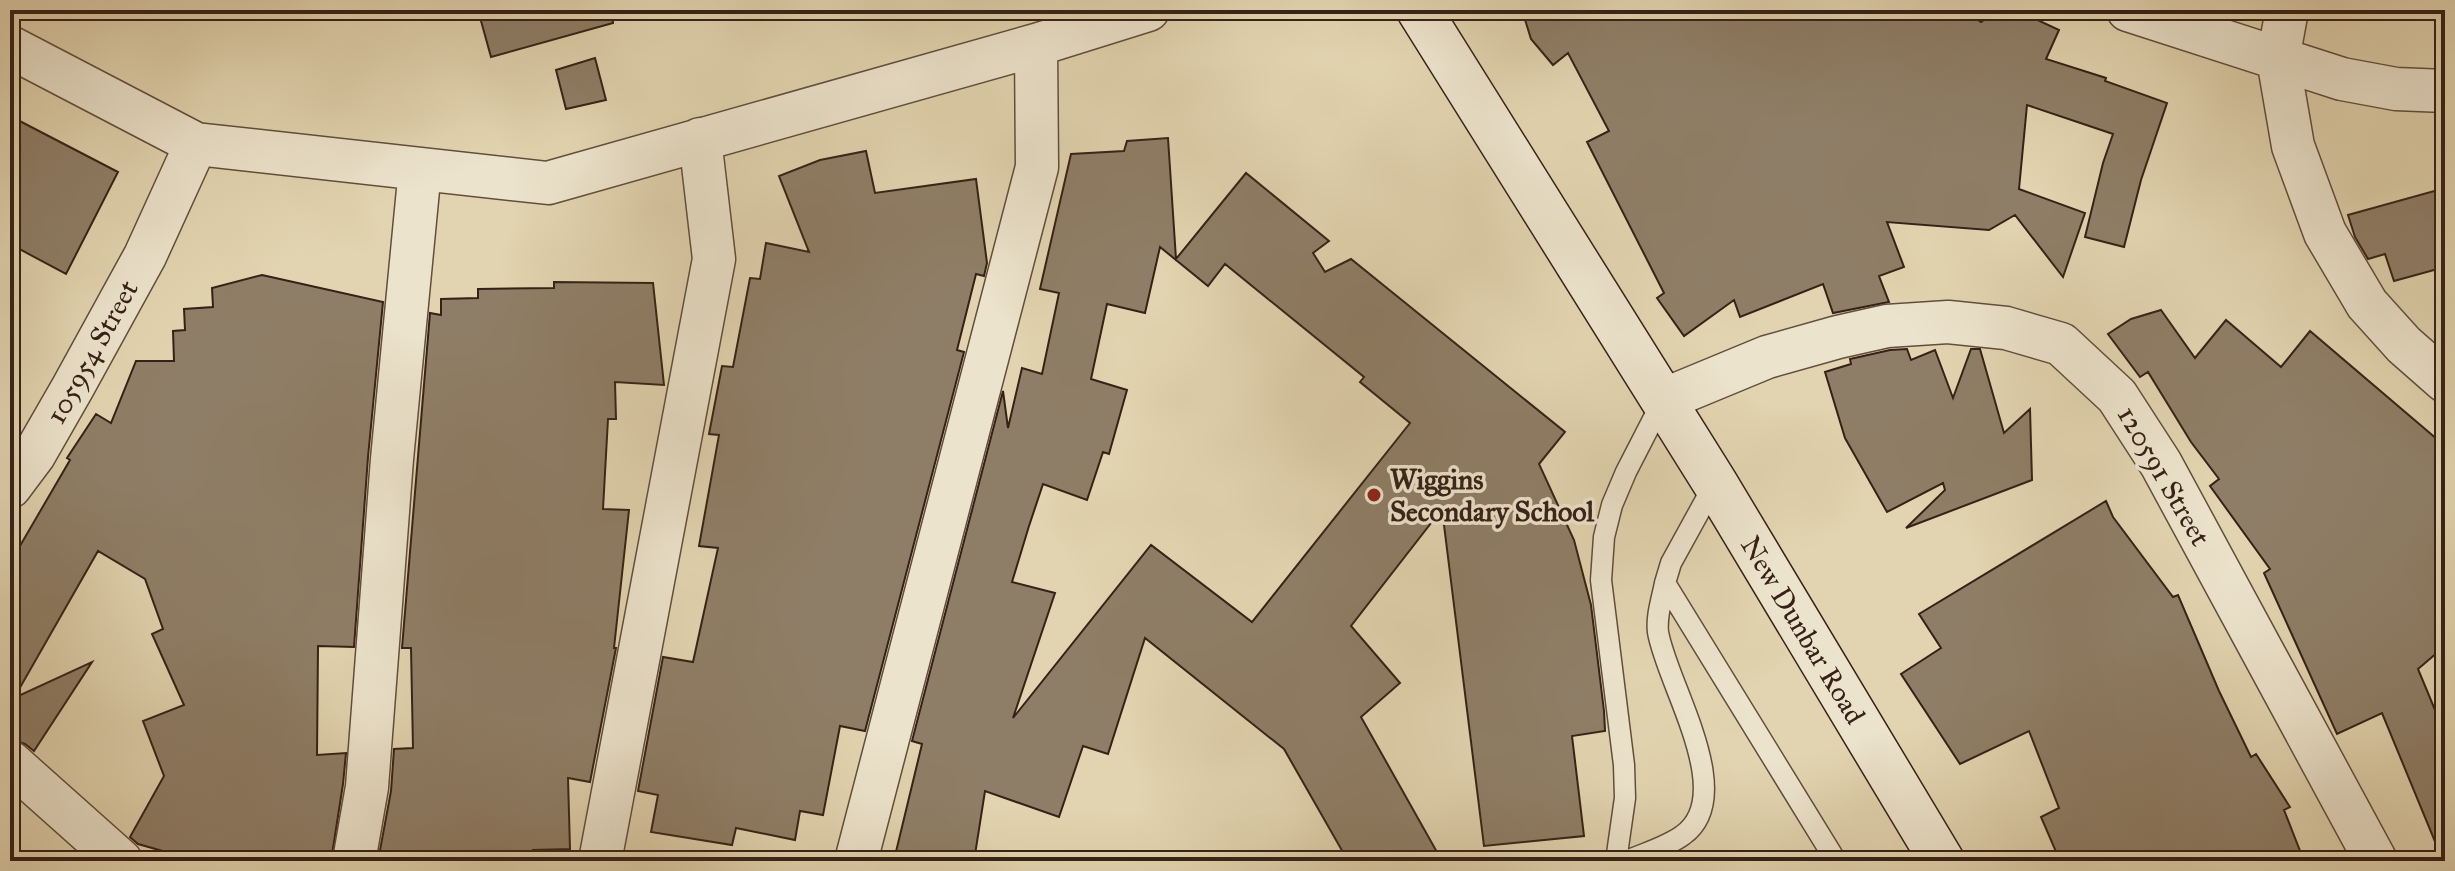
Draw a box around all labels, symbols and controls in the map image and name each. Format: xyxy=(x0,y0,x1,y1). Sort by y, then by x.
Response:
street label: 105954 Street xyxy=(38,274,146,430)
street label: 120591 Street xyxy=(2110,400,2218,552)
place label: Wiggins Secondary School xyxy=(1390,462,1594,529)
marker: Wiggins Secondary School xyxy=(1365,486,1383,504)
street label: New Dunbar Road xyxy=(1733,530,1873,730)

